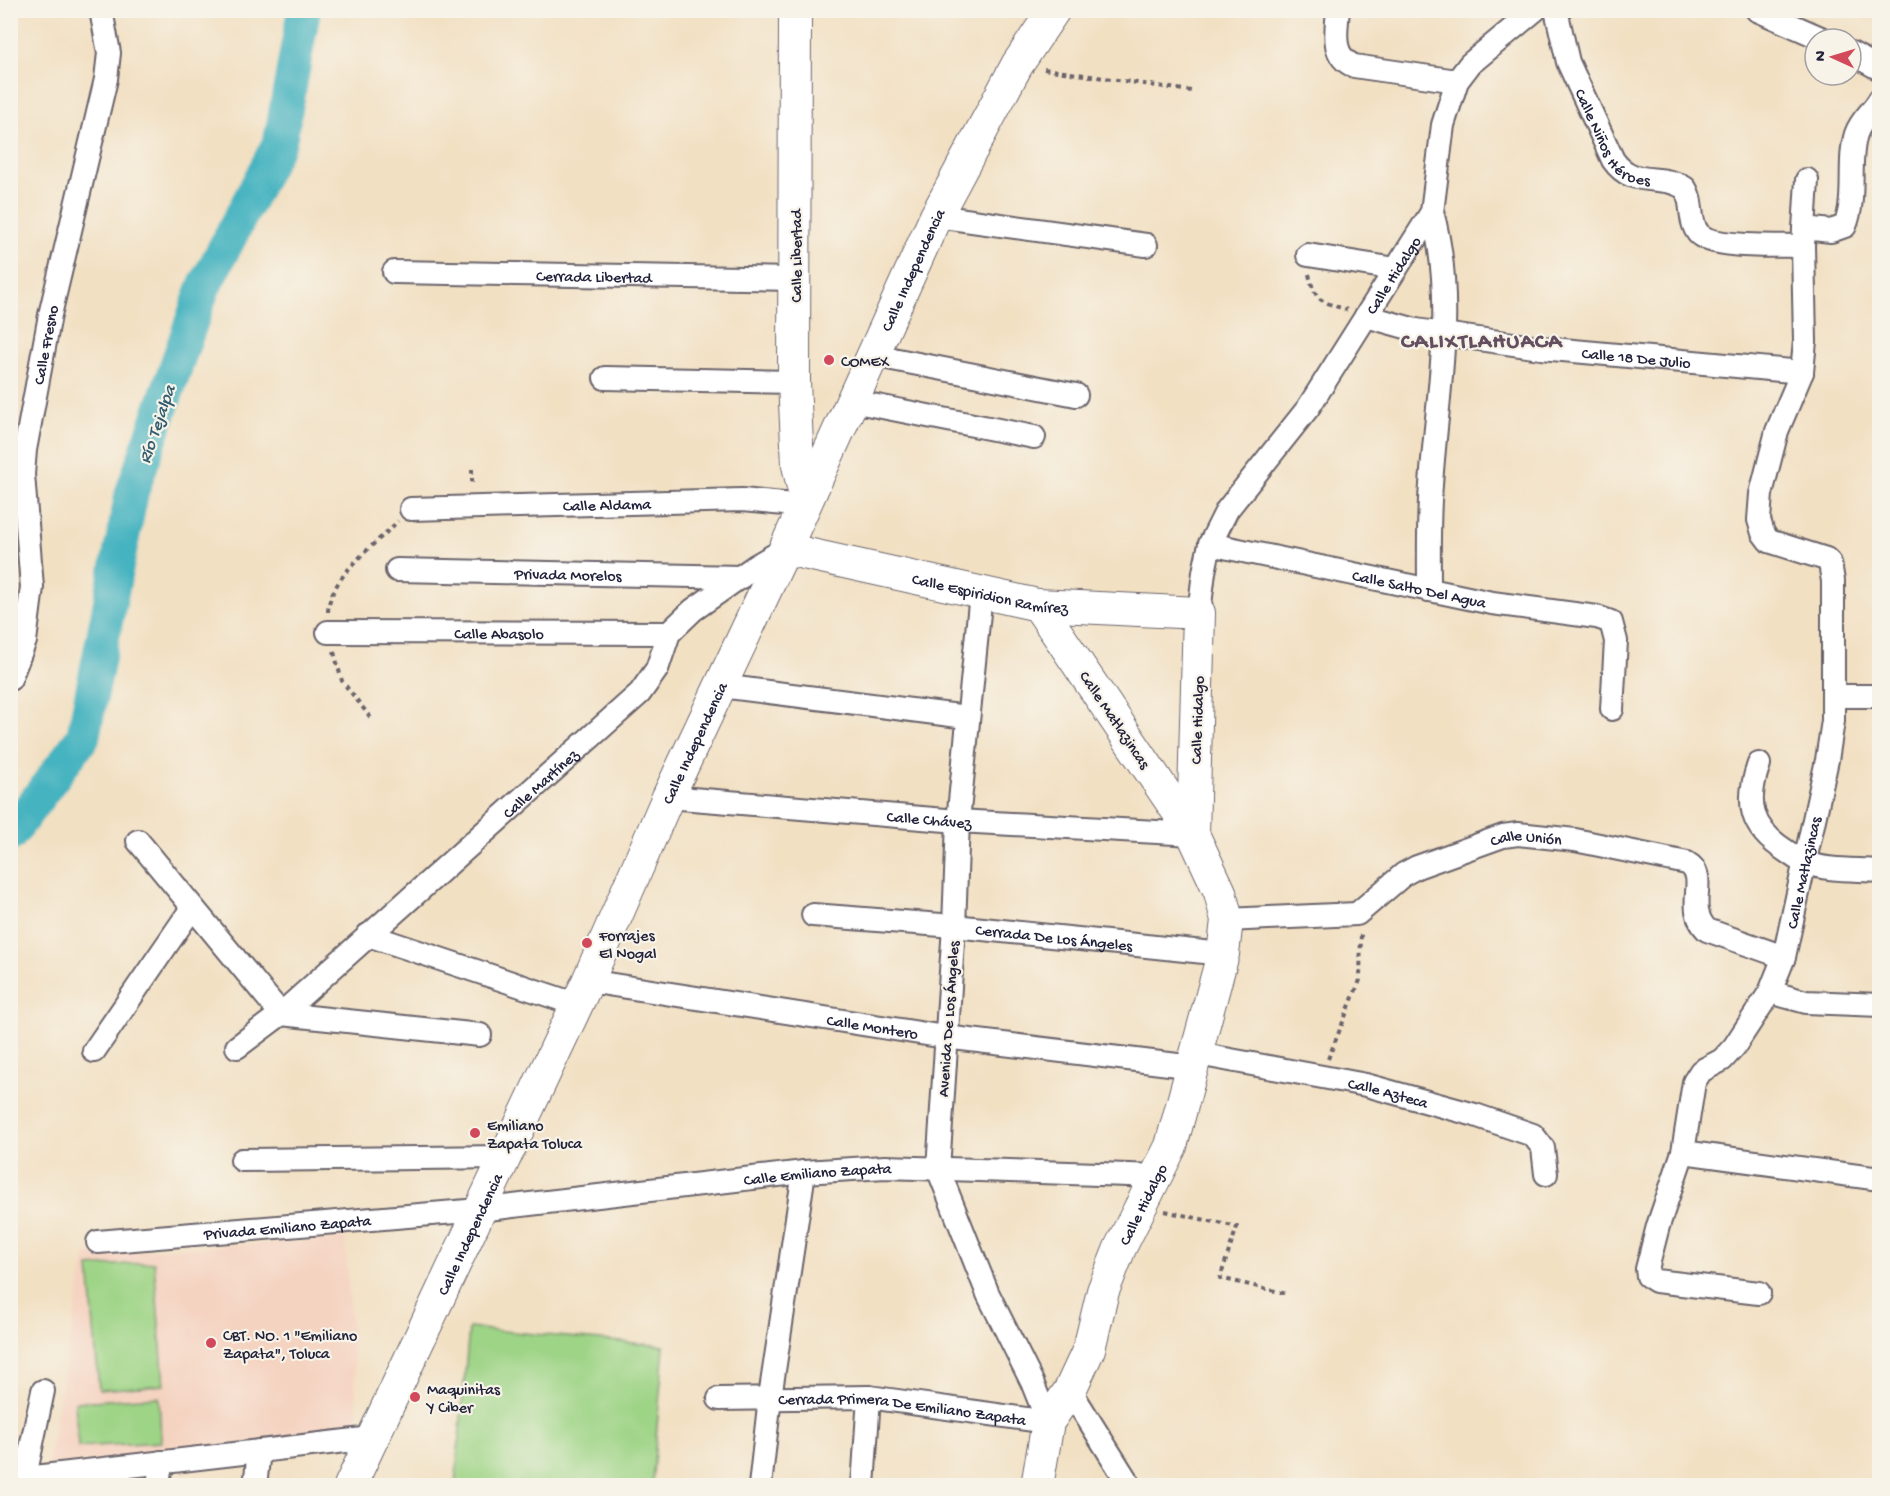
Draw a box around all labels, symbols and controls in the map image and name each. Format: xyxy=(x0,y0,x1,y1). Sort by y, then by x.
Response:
north arrow xyxy=(1803,27,1863,87)
text: N xyxy=(1812,50,1831,62)
street label: Calle Niños Héroes xyxy=(1569,87,1652,192)
street label: Calle Independencia xyxy=(879,206,952,335)
street label: Calle Libertad xyxy=(789,208,808,303)
street label: Calle Hidalgo xyxy=(1364,234,1427,319)
street label: Cerrada Libertad xyxy=(536,268,654,290)
street label: Calle Fresno xyxy=(31,304,65,387)
district label: CALIXTLAHUACA xyxy=(1400,330,1564,356)
street label: Calle 18 De Julio xyxy=(1581,346,1691,375)
marker: COMEX xyxy=(822,353,836,367)
place label: COMEX xyxy=(841,354,889,373)
water label: Río Tejalpa xyxy=(135,382,182,467)
street label: Calle Aldama xyxy=(563,496,652,518)
street label: Privada Morelos xyxy=(513,566,623,588)
street label: Calle Salto Del Agua xyxy=(1350,568,1488,615)
street label: Calle Espiridion Ramírez xyxy=(910,571,1069,620)
street label: Calle Abasolo xyxy=(454,626,544,646)
street label: Calle Matlazincas xyxy=(1073,668,1153,774)
street label: Calle Hidalgo xyxy=(1188,676,1211,765)
street label: Calle Independencia xyxy=(660,679,734,808)
street label: Calle Martínez xyxy=(500,746,585,824)
street label: Calle Chávez xyxy=(886,809,973,835)
street label: Calle Matlazincas xyxy=(1784,814,1828,931)
street label: Calle Unión xyxy=(1488,828,1563,853)
street label: Cerrada De Los Ángeles xyxy=(974,922,1134,958)
place label: Forrajes El Nogal xyxy=(598,928,657,965)
marker: Forrajes El Nogal xyxy=(580,936,594,950)
street label: Avenida De Los Ángeles xyxy=(935,939,965,1098)
street label: Calle Montero xyxy=(825,1013,919,1046)
street label: Calle Azteca xyxy=(1346,1076,1431,1115)
place label: Emiliano Zapata Toluca xyxy=(487,1118,583,1155)
marker: Emiliano Zapata Toluca xyxy=(468,1126,482,1140)
street label: Calle Emiliano Zapata xyxy=(743,1161,893,1192)
street label: Calle Hidalgo xyxy=(1117,1162,1173,1249)
street label: Calle Independencia xyxy=(435,1170,509,1299)
street label: Privada Emiliano Zapata xyxy=(202,1213,373,1246)
place label: CBT. NO. 1 "Emiliano Zapata", Toluca xyxy=(223,1328,357,1365)
marker: CBT. NO. 1 "Emiliano Zapata", Toluca xyxy=(204,1336,218,1350)
place label: Maquinitas Y Ciber xyxy=(425,1382,501,1419)
marker: Maquinitas Y Ciber xyxy=(408,1390,422,1404)
street label: Cerrada Primera De Emiliano Zapata xyxy=(778,1391,1028,1432)

